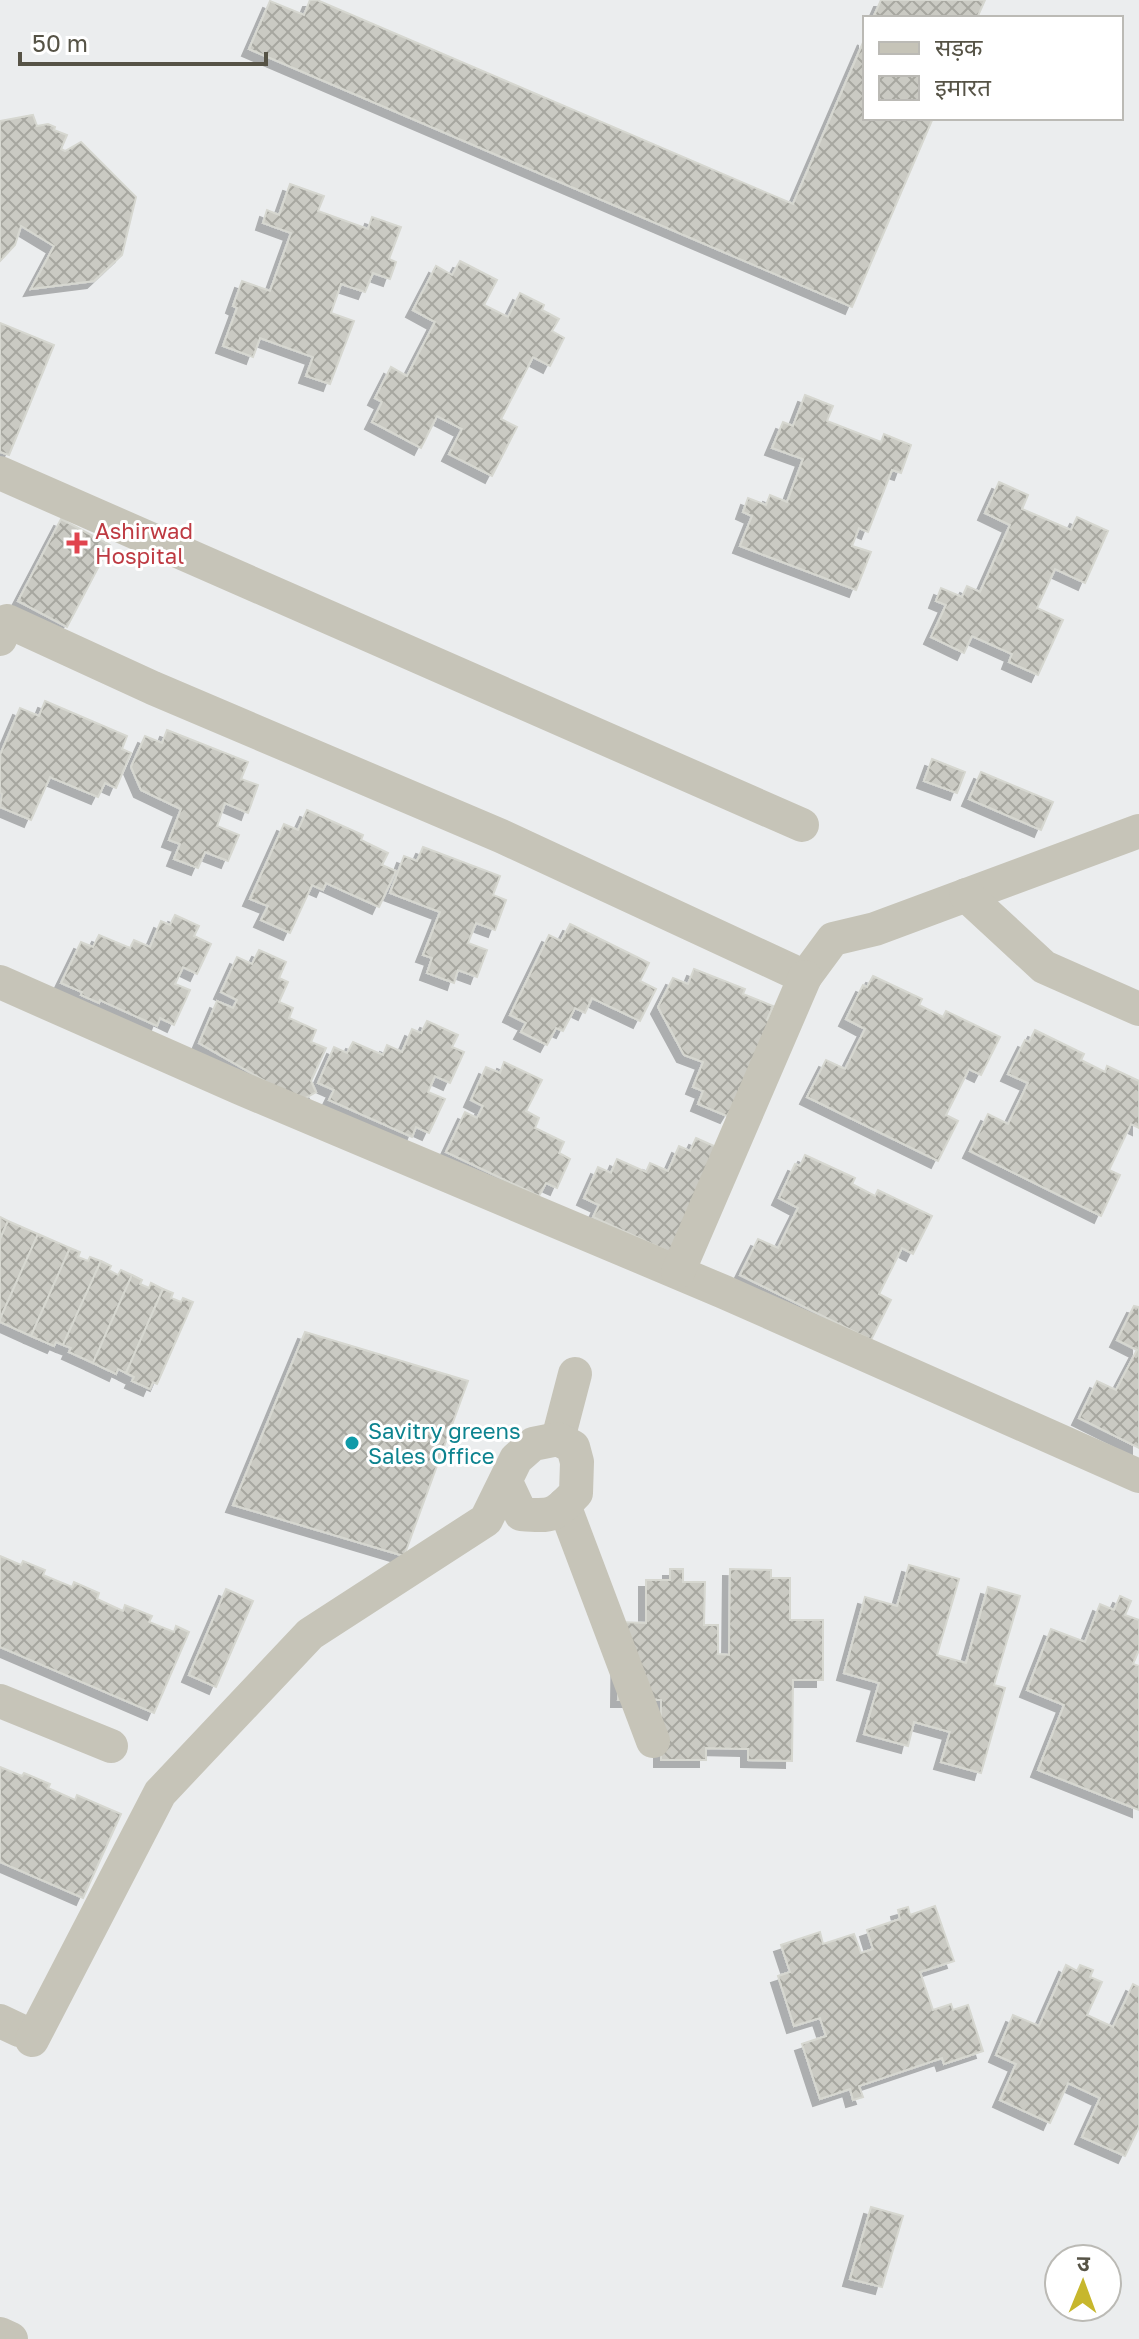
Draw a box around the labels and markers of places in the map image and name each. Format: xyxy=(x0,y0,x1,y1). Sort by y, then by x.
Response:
place label: Ashirwad Hospital xyxy=(95,517,193,569)
marker: Ashirwad Hospital xyxy=(66,532,88,554)
place label: Savitry greens Sales Office xyxy=(368,1417,521,1469)
marker: Savitry greens Sales Office xyxy=(343,1434,361,1452)

